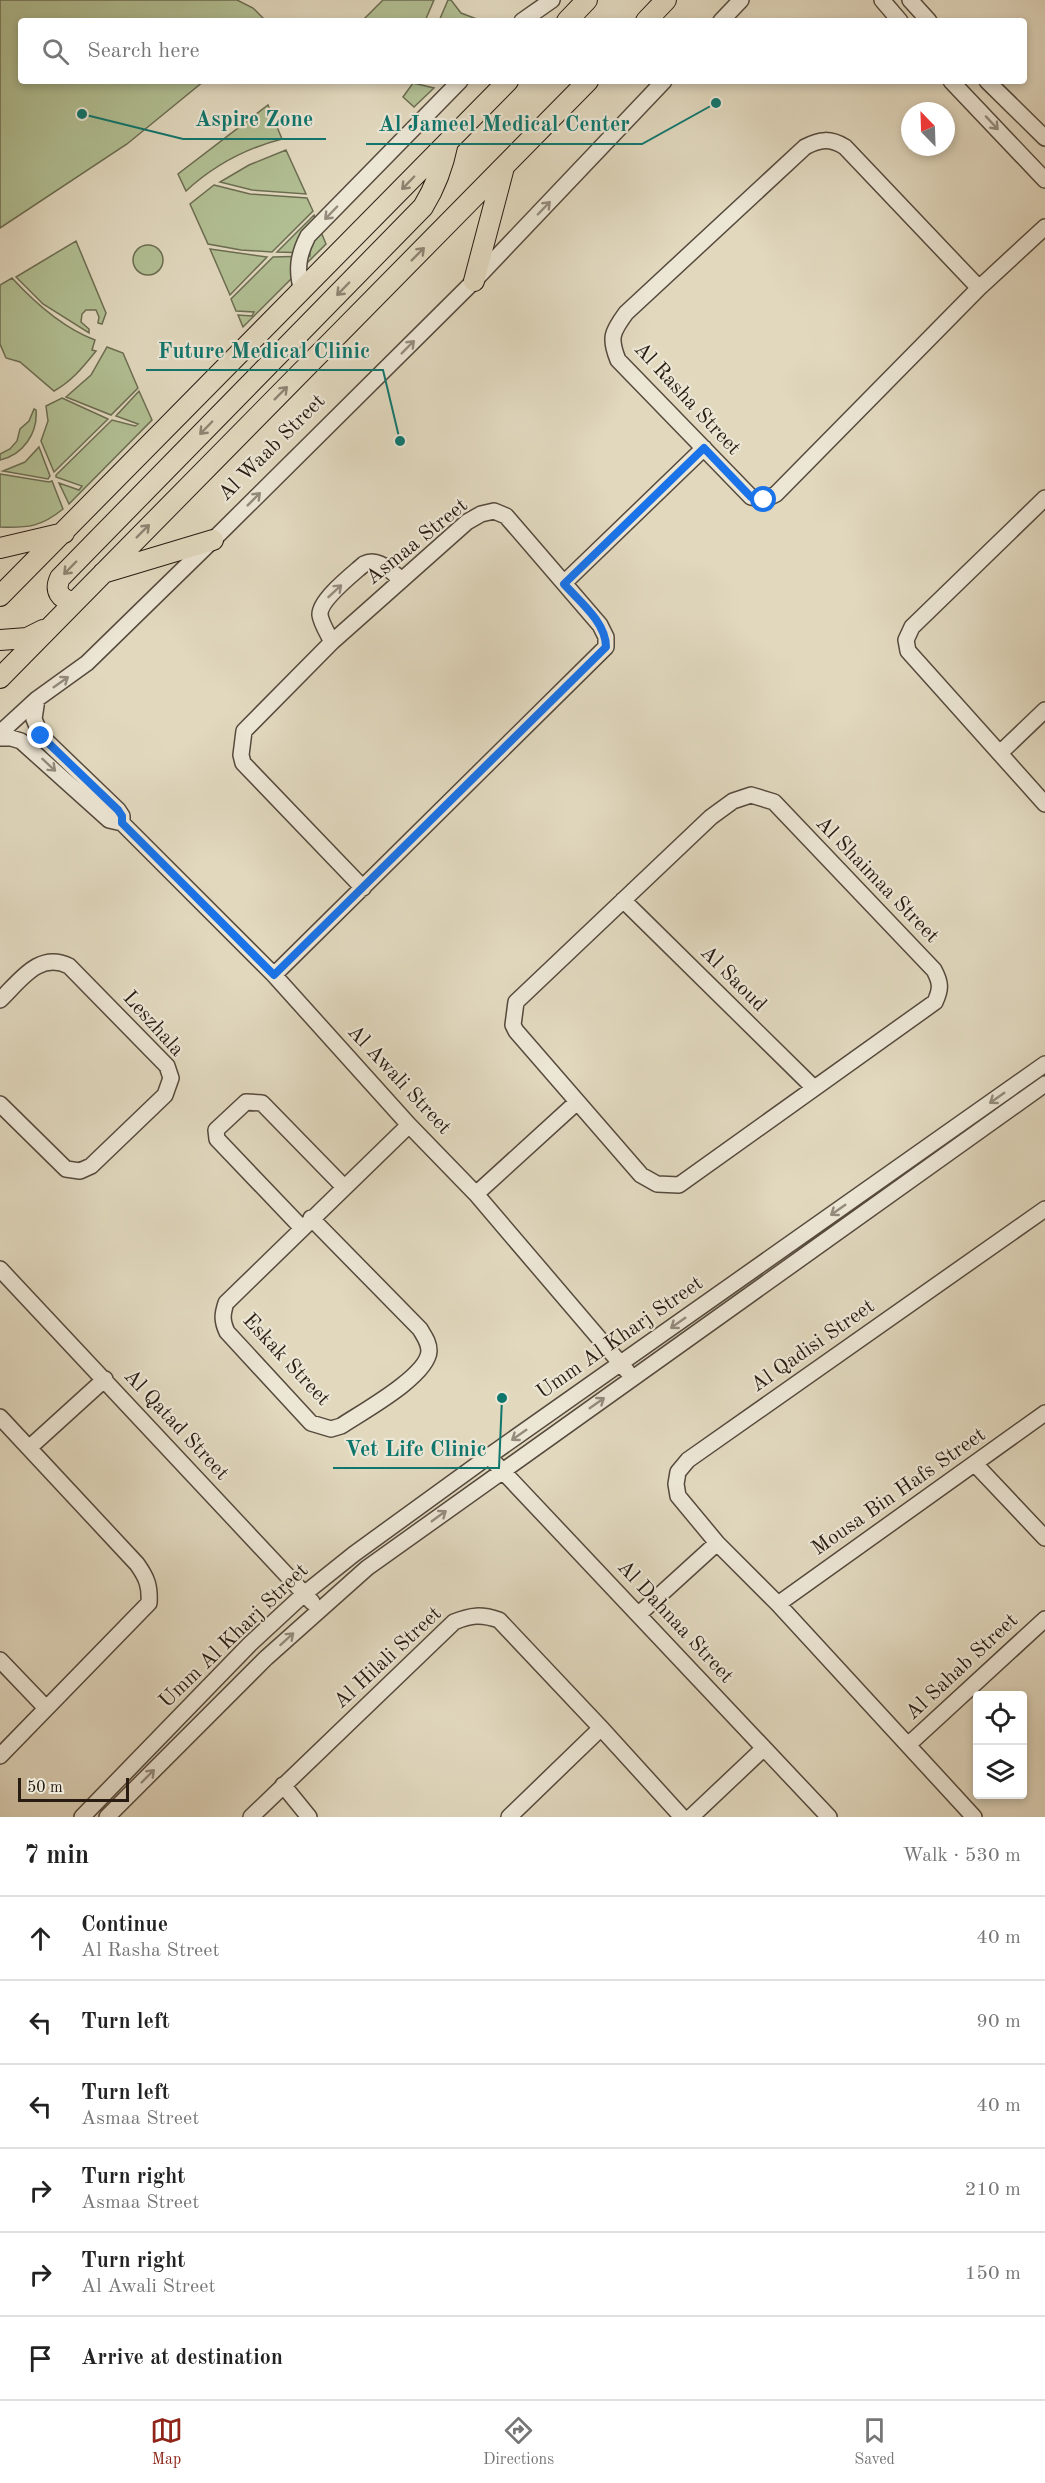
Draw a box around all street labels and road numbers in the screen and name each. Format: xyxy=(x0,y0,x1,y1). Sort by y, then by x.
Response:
street label: Al Rasha Street xyxy=(630,339,744,459)
street label: Al Waab Street xyxy=(215,391,329,505)
street label: Asmaa Street xyxy=(362,495,472,589)
street label: Al Shaimaa Street xyxy=(811,813,943,947)
street label: Al Saoud xyxy=(696,942,770,1016)
street label: Leszhala xyxy=(118,987,188,1061)
street label: Al Awali Street xyxy=(343,1021,455,1139)
street label: Umm Al Kharj Street xyxy=(533,1273,707,1403)
street label: Al Qadisi Street xyxy=(747,1296,879,1396)
street label: Eskak Street xyxy=(238,1310,334,1410)
street label: Al Qatad Street xyxy=(120,1366,232,1484)
street label: Mousa Bin Hafs Street xyxy=(808,1424,990,1560)
street label: Al Dahnaa Street xyxy=(613,1557,737,1687)
street label: Umm Al Kharj Street xyxy=(156,1560,312,1712)
street label: Al Hilali Street xyxy=(330,1603,446,1713)
street label: Al Sahab Street xyxy=(902,1610,1022,1724)

